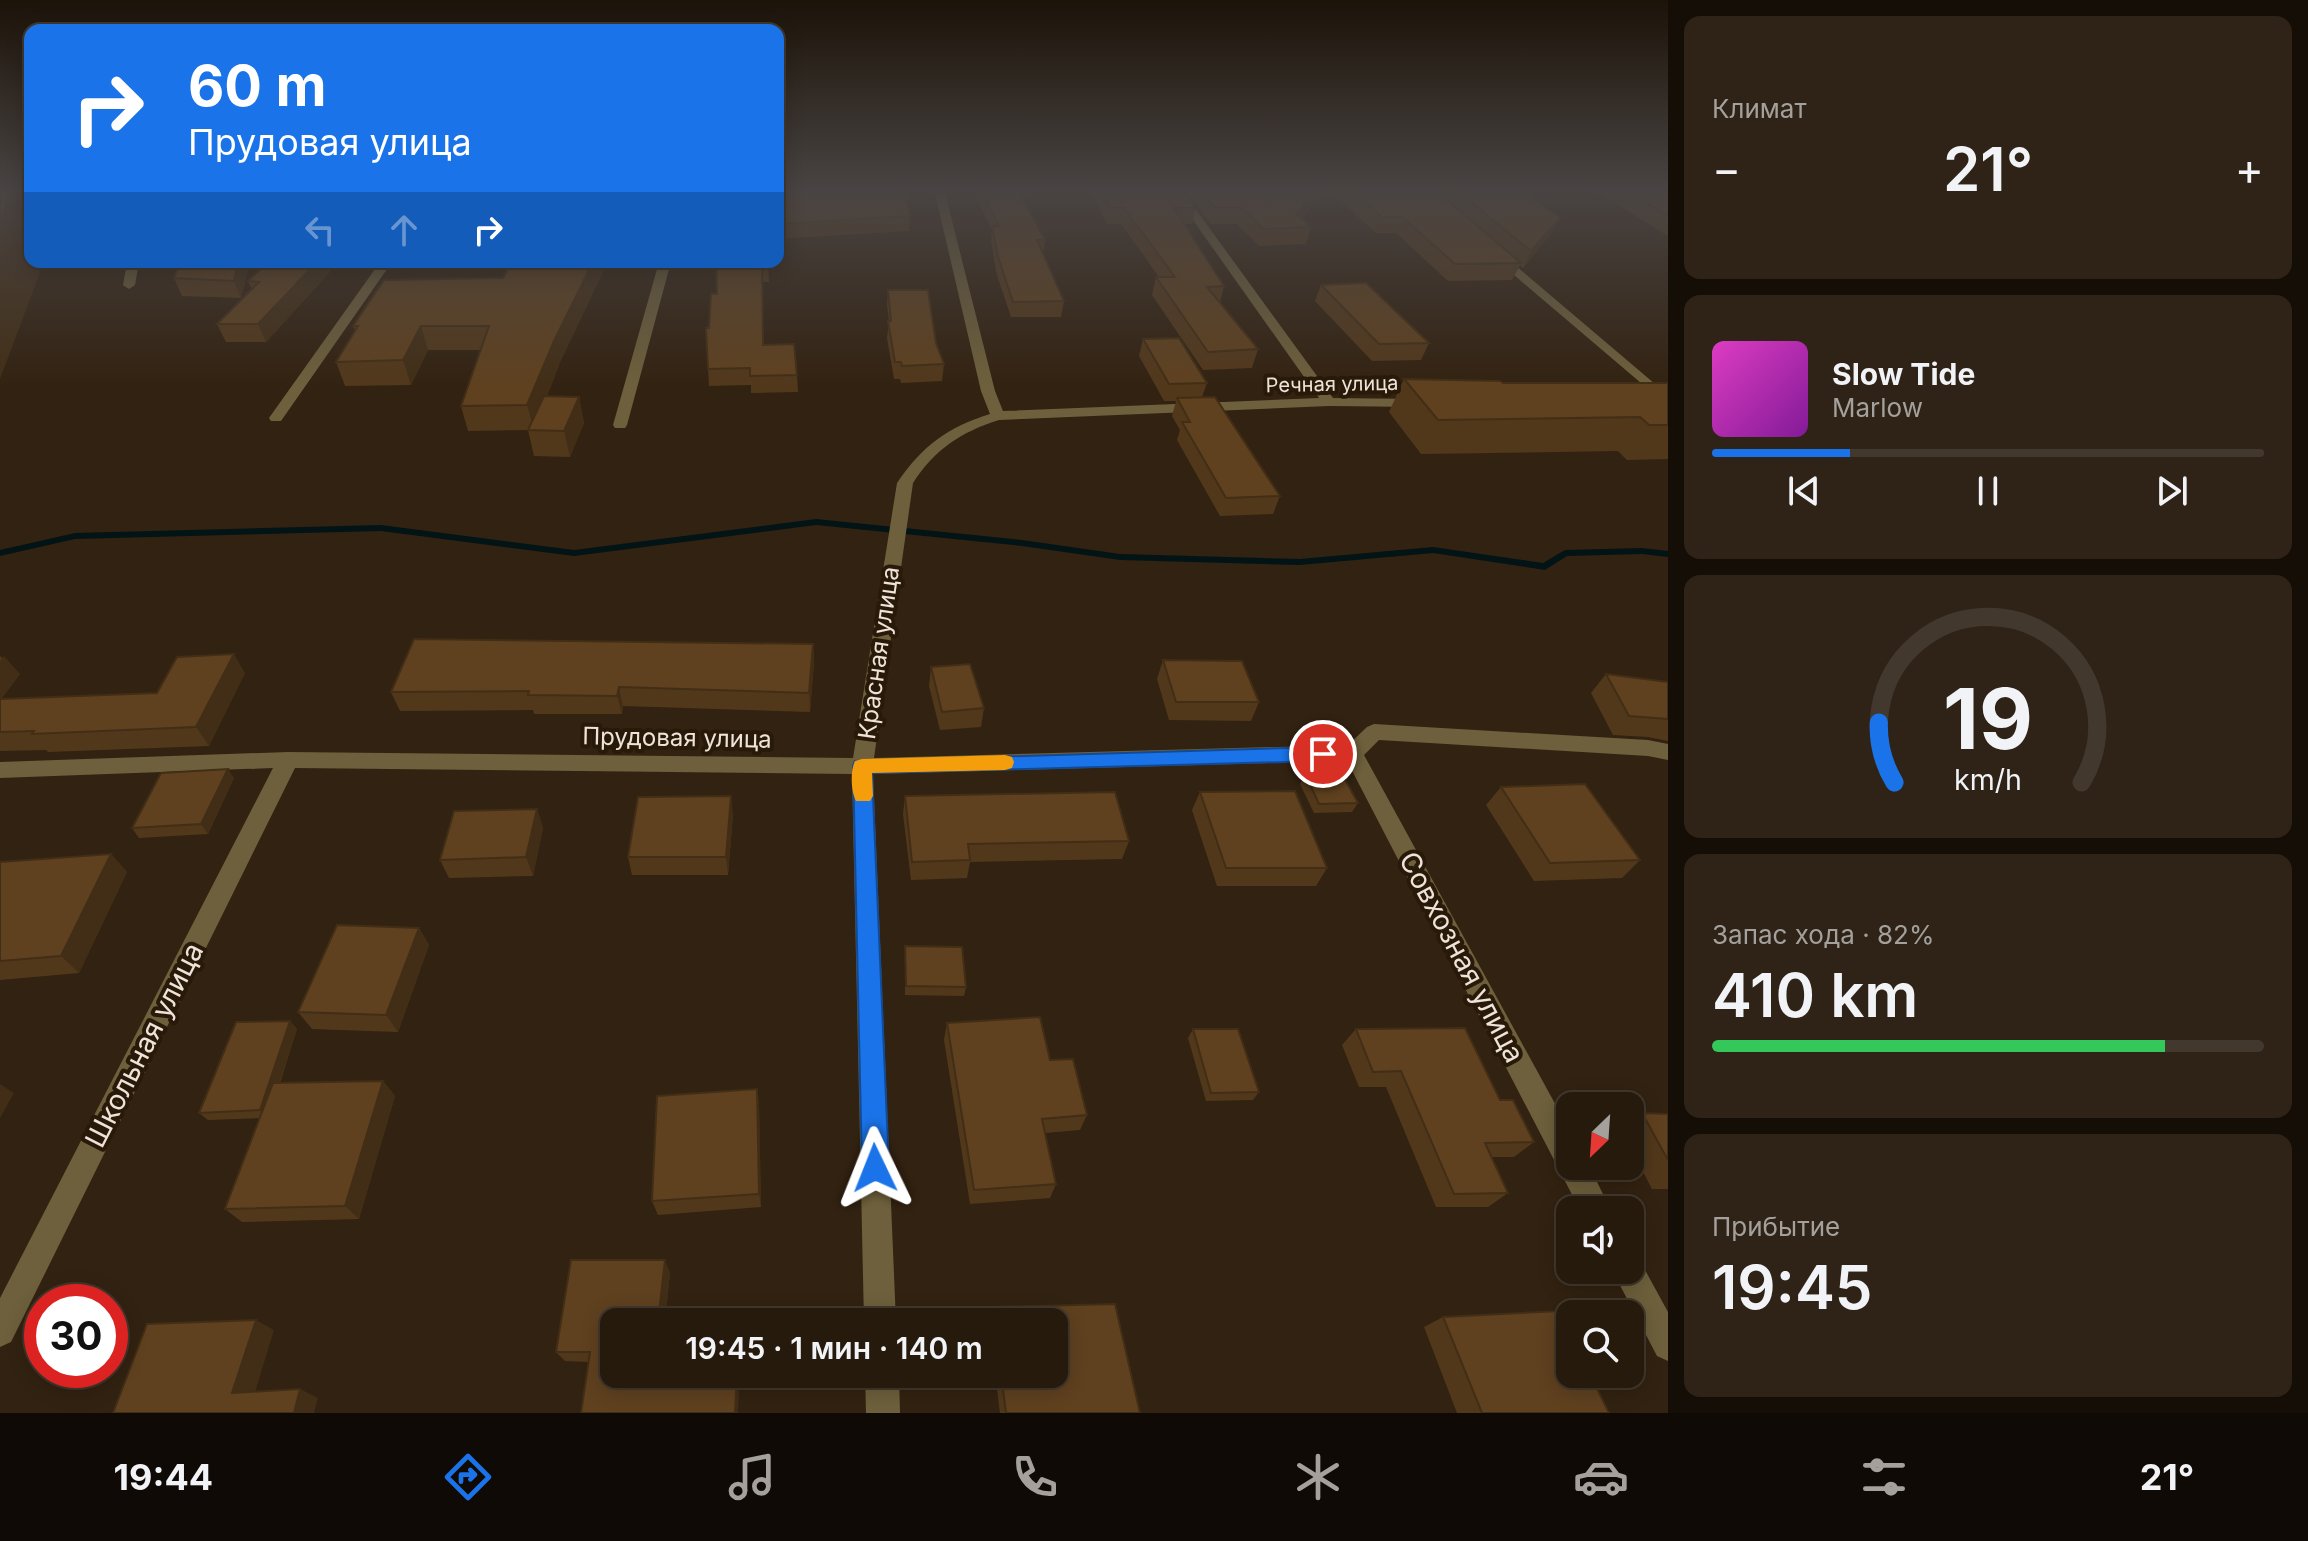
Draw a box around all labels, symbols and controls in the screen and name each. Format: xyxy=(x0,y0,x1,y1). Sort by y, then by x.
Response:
text: 60 m xyxy=(188,52,327,120)
icon: right xyxy=(56,56,160,160)
text: Климат xyxy=(1712,93,1807,124)
text: Прудовая улица xyxy=(188,120,472,164)
text: 21° xyxy=(1943,133,2033,205)
text: − xyxy=(1712,142,1741,196)
text: + xyxy=(2235,142,2264,196)
icon: left xyxy=(298,208,342,252)
icon: ahead xyxy=(382,208,426,252)
icon: right xyxy=(466,208,510,252)
text: Slow Tide xyxy=(1832,356,1975,392)
street label: Речная улица xyxy=(1265,371,1399,397)
text: Marlow xyxy=(1832,392,1923,423)
icon: previous xyxy=(1782,469,1826,513)
icon: pause xyxy=(1966,469,2010,513)
icon: next xyxy=(2150,469,2194,513)
street label: Красная улица xyxy=(852,565,905,741)
text: 19 xyxy=(1943,667,2033,768)
pin xyxy=(1289,720,1357,788)
street label: Прудовая улица xyxy=(582,721,772,754)
icon: arrive xyxy=(1301,732,1345,776)
text: km/h xyxy=(1954,762,2022,797)
street label: Совхозная улица xyxy=(1392,846,1532,1068)
text: Запас хода · 82% xyxy=(1712,919,1934,950)
street label: Школьная улица xyxy=(78,937,210,1153)
text: 410 km xyxy=(1712,959,1918,1031)
north arrow xyxy=(1556,1092,1644,1180)
map controls xyxy=(1556,1092,1644,1388)
position arrow xyxy=(833,1126,917,1210)
button: sound xyxy=(1556,1196,1644,1284)
text: Прибытие xyxy=(1712,1211,1840,1242)
text: 19:45 xyxy=(1712,1251,1873,1323)
speed limit sign: 30 xyxy=(24,1284,128,1388)
button: search xyxy=(1556,1300,1644,1388)
text: 19:45 · 1 мин · 140 m xyxy=(685,1330,983,1366)
icon: directions xyxy=(440,1449,496,1505)
icon: music xyxy=(724,1449,780,1505)
icon: phone xyxy=(1007,1449,1063,1505)
icon: climate xyxy=(1290,1449,1346,1505)
icon: car xyxy=(1573,1449,1629,1505)
icon: filters xyxy=(1856,1449,1912,1505)
text: 19:44 xyxy=(114,1455,213,1499)
text: 21° xyxy=(2140,1455,2194,1499)

